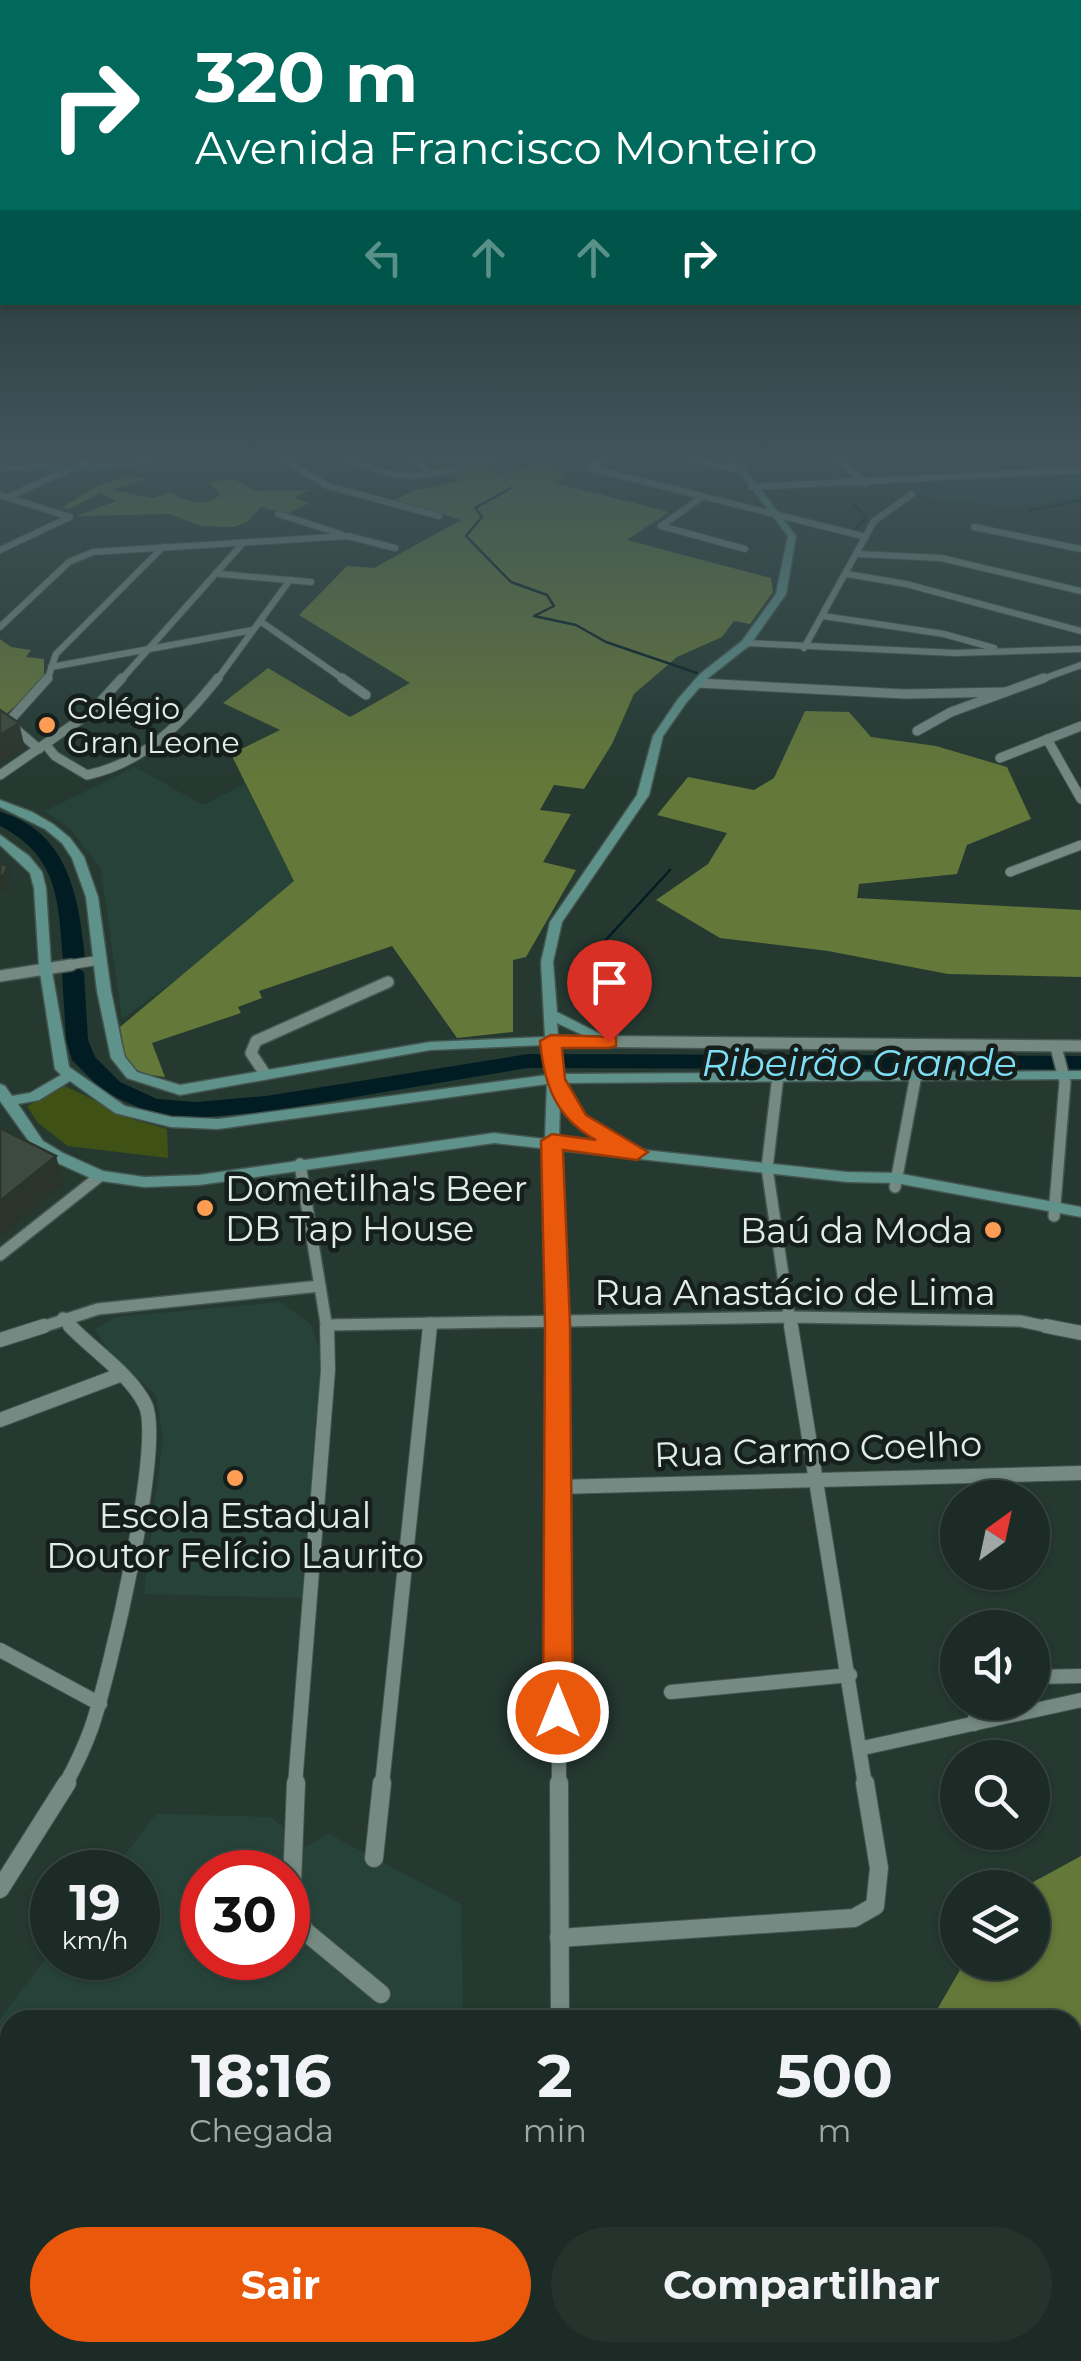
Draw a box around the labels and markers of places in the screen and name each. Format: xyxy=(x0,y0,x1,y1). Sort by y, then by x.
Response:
place label: Colégio Gran Leone xyxy=(67,690,240,761)
marker: Colégio Gran Leone xyxy=(36,714,58,736)
pin xyxy=(567,940,652,1043)
place label: Dometilha's Beer DB Tap House xyxy=(225,1167,528,1250)
marker: Dometilha's Beer DB Tap House xyxy=(194,1197,216,1219)
place label: Baú da Moda xyxy=(740,1209,973,1252)
marker: Baú da Moda xyxy=(982,1219,1004,1241)
marker: Escola Estadual Doutor Felício Laurito xyxy=(224,1467,246,1489)
place label: Escola Estadual Doutor Felício Laurito xyxy=(46,1494,424,1577)

